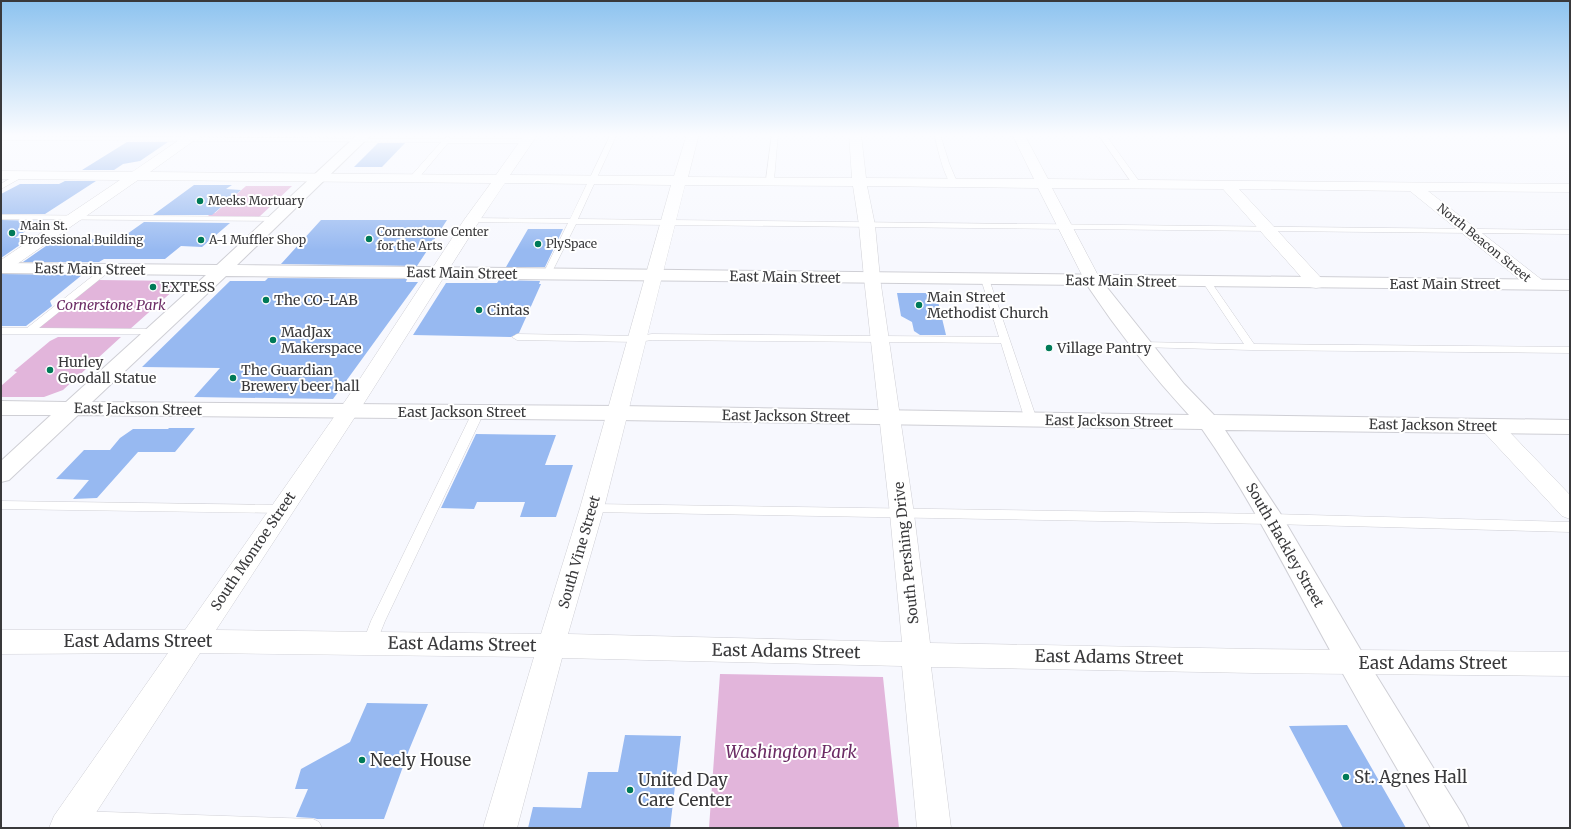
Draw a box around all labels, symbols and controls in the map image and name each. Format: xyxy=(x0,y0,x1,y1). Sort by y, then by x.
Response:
place label: Meeks Mortuary xyxy=(208,193,304,208)
marker: Meeks Mortuary xyxy=(195,196,205,206)
street label: North Beacon Street xyxy=(1434,200,1534,285)
place label: Main St. Professional Building xyxy=(20,218,144,247)
place label: Cornerstone Center for the Arts xyxy=(377,224,489,253)
marker: Main St. Professional Building xyxy=(7,228,17,238)
place label: A-1 Muffler Shop xyxy=(208,232,306,247)
marker: Cornerstone Center for the Arts xyxy=(364,234,374,244)
marker: A-1 Muffler Shop xyxy=(196,235,206,245)
place label: PlySpace xyxy=(546,236,597,251)
marker: PlySpace xyxy=(533,239,543,249)
street label: East Main Street xyxy=(34,259,146,279)
street label: East Main Street xyxy=(406,263,518,283)
street label: East Main Street xyxy=(729,267,841,287)
street label: East Main Street xyxy=(1065,271,1177,291)
street label: East Main Street xyxy=(1389,275,1501,293)
place label: EXTESS xyxy=(161,278,215,296)
marker: EXTESS xyxy=(148,282,158,292)
place label: Main Street Methodist Church xyxy=(927,288,1049,322)
place label: The CO-LAB xyxy=(274,291,358,309)
marker: The CO-LAB xyxy=(261,295,271,305)
park label: Cornerstone Park xyxy=(56,296,166,314)
marker: Main Street Methodist Church xyxy=(914,300,924,310)
place label: Cintas xyxy=(487,301,530,319)
marker: Cintas xyxy=(474,305,484,315)
place label: MadJax Makerspace xyxy=(281,323,362,357)
marker: MadJax Makerspace xyxy=(268,335,278,345)
place label: Village Pantry xyxy=(1056,339,1152,357)
marker: Village Pantry xyxy=(1044,343,1054,353)
place label: Hurley Goodall Statue xyxy=(58,353,156,387)
place label: The Guardian Brewery beer hall xyxy=(241,361,360,395)
marker: Hurley Goodall Statue xyxy=(45,365,55,375)
marker: The Guardian Brewery beer hall xyxy=(228,373,238,383)
street label: East Jackson Street xyxy=(74,399,203,419)
street label: East Jackson Street xyxy=(398,403,527,421)
street label: East Jackson Street xyxy=(722,406,851,426)
street label: East Jackson Street xyxy=(1045,411,1174,431)
street label: East Jackson Street xyxy=(1369,415,1498,435)
street label: South Hackley Street xyxy=(1242,479,1328,611)
street label: South Pershing Drive xyxy=(890,481,922,625)
street label: South Monroe Street xyxy=(207,488,300,614)
street label: South Vine Street xyxy=(554,493,604,611)
street label: East Adams Street xyxy=(64,630,213,652)
street label: East Adams Street xyxy=(387,632,537,656)
street label: East Adams Street xyxy=(711,639,861,663)
street label: East Adams Street xyxy=(1034,645,1184,669)
street label: East Adams Street xyxy=(1359,652,1508,674)
park label: Washington Park xyxy=(725,741,857,763)
place label: Neely House xyxy=(370,749,471,771)
marker: Neely House xyxy=(357,755,367,765)
place label: St. Agnes Hall xyxy=(1354,766,1467,788)
place label: United Day Care Center xyxy=(638,769,732,811)
marker: St. Agnes Hall xyxy=(1341,772,1351,782)
marker: United Day Care Center xyxy=(625,785,635,795)

